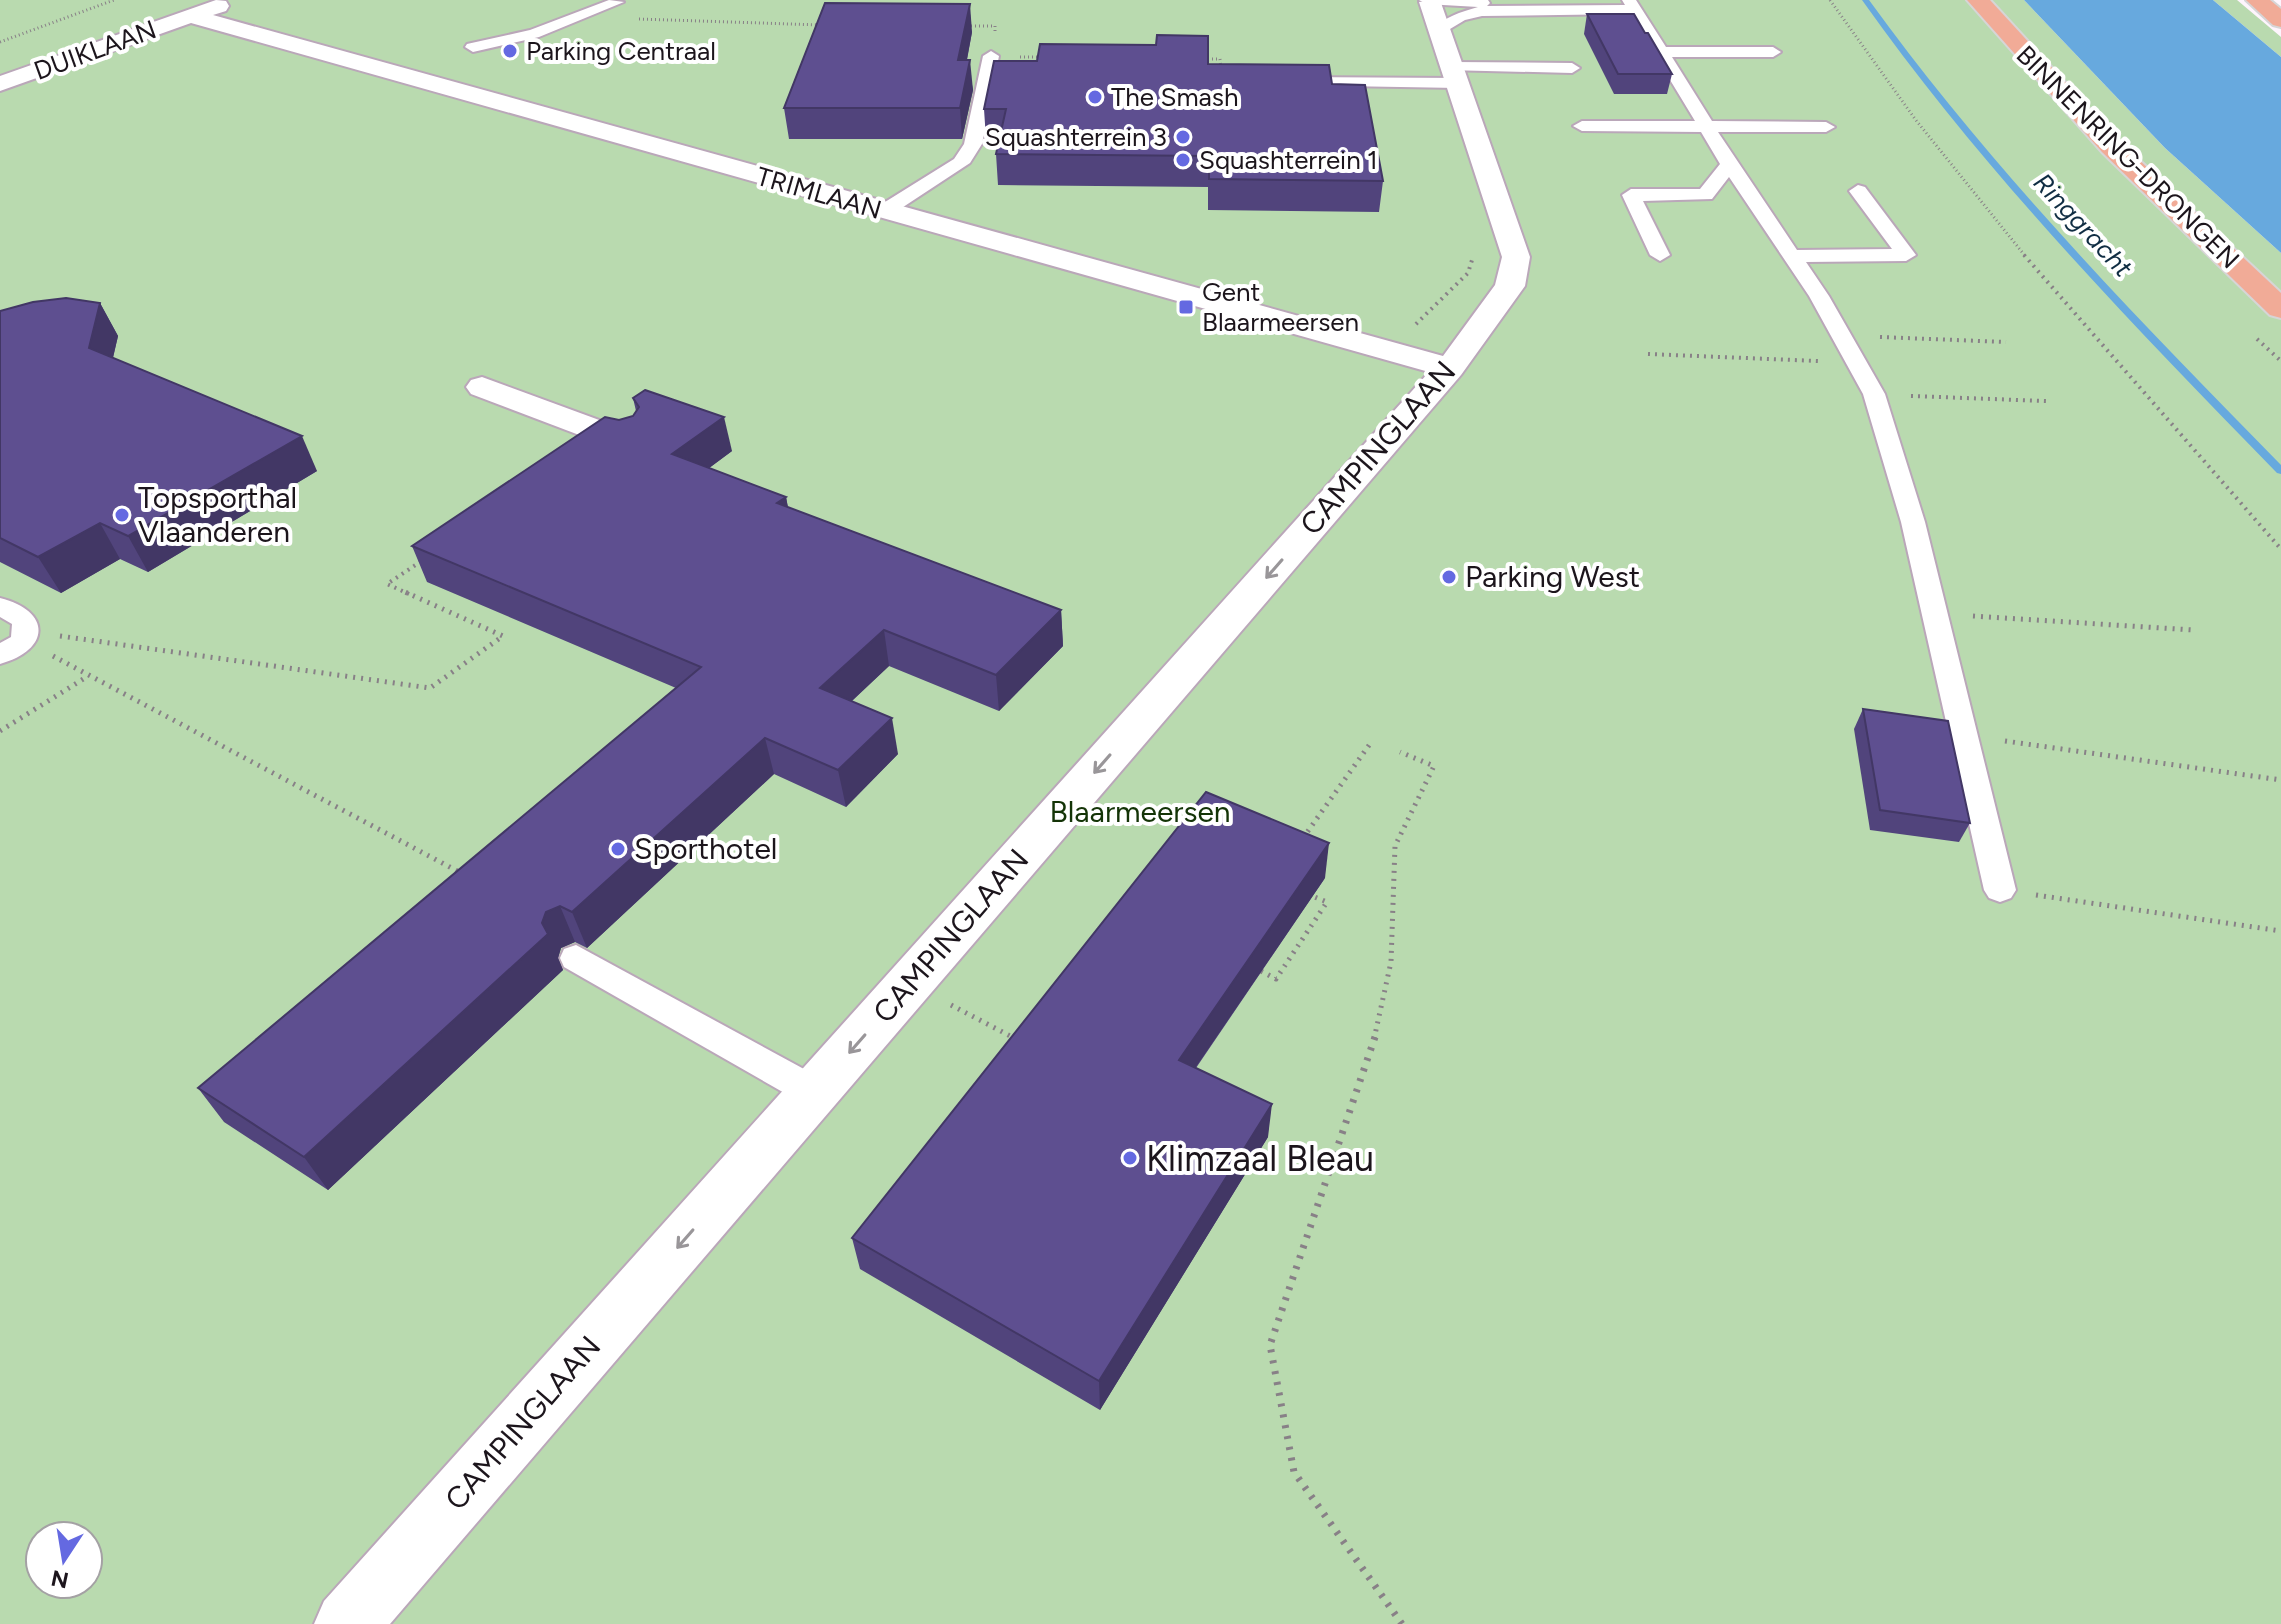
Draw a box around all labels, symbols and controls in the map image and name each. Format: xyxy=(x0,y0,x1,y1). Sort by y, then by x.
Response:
street label: DUIKLAAN xyxy=(29,13,161,87)
place label: Parking Centraal xyxy=(526,35,716,67)
street label: BINNENRING-DRONGEN xyxy=(2010,39,2246,275)
marker: Parking Centraal xyxy=(501,42,519,60)
place label: The Smash xyxy=(1111,81,1238,113)
marker: The Smash xyxy=(1086,88,1104,106)
place label: Squashterrein 3 xyxy=(985,121,1167,153)
marker: Squashterrein 3 xyxy=(1174,128,1192,146)
place label: Squashterrein 1 xyxy=(1199,144,1378,176)
marker: Squashterrein 1 xyxy=(1174,151,1192,169)
street label: TRIMLAAN xyxy=(753,160,885,226)
water label: Ringgracht xyxy=(2027,167,2140,284)
place label: Gent Blaarmeersen xyxy=(1202,276,1359,338)
marker: Gent Blaarmeersen xyxy=(1177,298,1195,316)
street label: CAMPINGLAAN xyxy=(1292,353,1463,542)
place label: Topsporthal Vlaanderen xyxy=(138,479,297,550)
marker: Topsporthal Vlaanderen xyxy=(113,506,131,524)
one-way arrow xyxy=(1265,558,1283,578)
place label: Parking West xyxy=(1465,558,1640,595)
marker: Parking West xyxy=(1440,568,1458,586)
one-way arrow xyxy=(1093,753,1111,774)
park label: Blaarmeersen xyxy=(1049,793,1231,830)
place label: Sporthotel xyxy=(634,830,777,867)
marker: Sporthotel xyxy=(609,840,627,858)
street label: CAMPINGLAAN xyxy=(865,841,1036,1030)
one-way arrow xyxy=(848,1033,866,1053)
place label: Klimzaal Bleau xyxy=(1146,1137,1374,1180)
marker: Klimzaal Bleau xyxy=(1121,1149,1139,1167)
one-way arrow xyxy=(676,1228,694,1248)
street label: CAMPINGLAAN xyxy=(437,1328,608,1517)
north arrow xyxy=(24,1520,104,1600)
text: N xyxy=(49,1564,71,1594)

